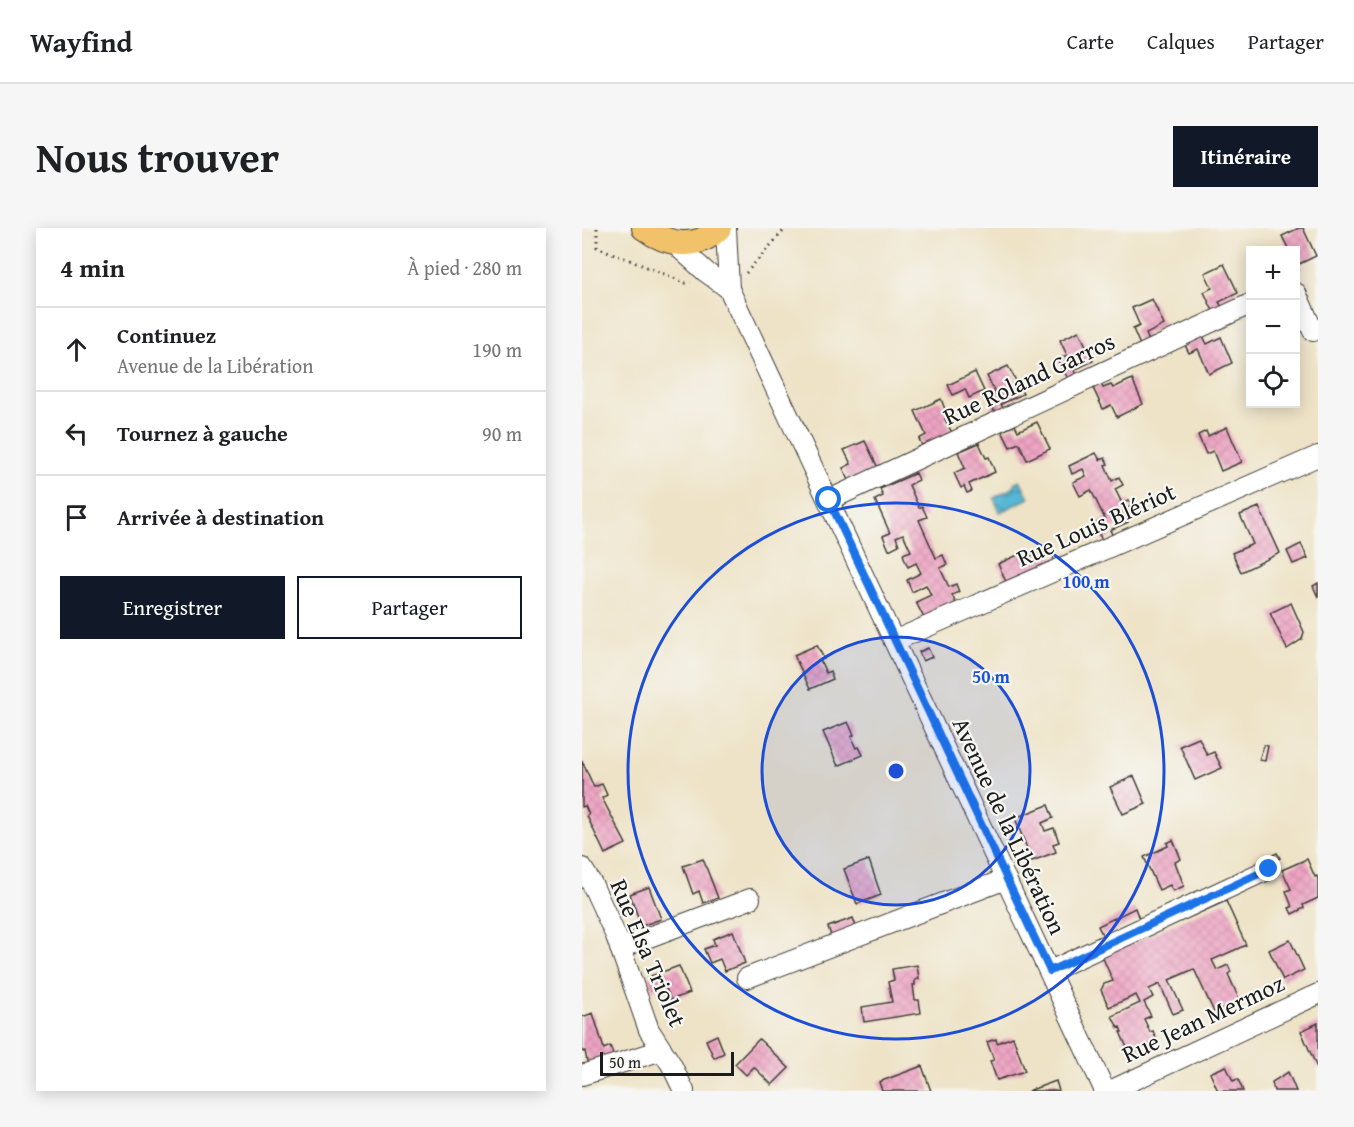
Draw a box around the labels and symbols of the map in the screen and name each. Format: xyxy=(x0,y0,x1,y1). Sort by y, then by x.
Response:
street label: Rue Roland Garros xyxy=(937,323,1120,434)
street label: Rue Louis Blériot xyxy=(1011,474,1181,575)
route start xyxy=(815,486,841,512)
text: 100 m xyxy=(1062,568,1110,595)
text: 50 m xyxy=(972,663,1011,690)
street label: Avenue de la Libération xyxy=(944,712,1075,941)
centre of rings xyxy=(886,761,906,781)
route end xyxy=(1255,855,1281,881)
street label: Rue Elsa Triolet xyxy=(602,874,695,1032)
street label: Rue Jean Mermoz xyxy=(1116,966,1290,1071)
scale bar xyxy=(600,1049,734,1076)

